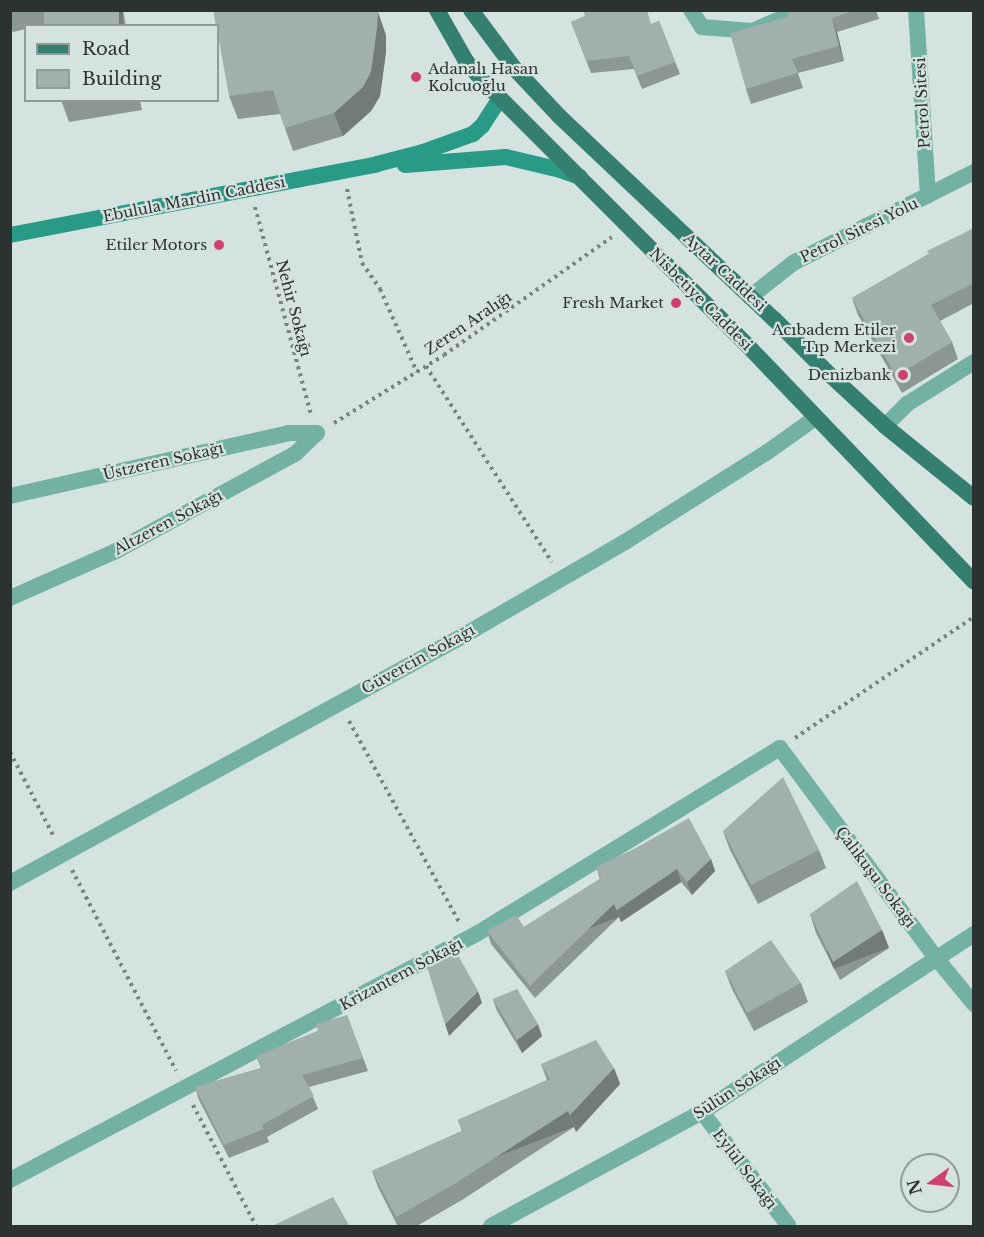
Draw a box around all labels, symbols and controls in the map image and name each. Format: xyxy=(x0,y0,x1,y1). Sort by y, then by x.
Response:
legend xyxy=(24,24,219,102)
text: Road xyxy=(82,38,130,60)
street label: Petrol Sitesi xyxy=(911,57,933,149)
place label: Adanalı Hasan Kolcuoğlu xyxy=(428,59,538,94)
text: Building xyxy=(82,68,161,90)
marker: Adanalı Hasan Kolcuoğlu xyxy=(409,70,423,84)
street label: Ebulula Mardin Caddesi xyxy=(101,172,287,226)
street label: Petrol Sitesi Yolu xyxy=(797,194,921,266)
street label: Aytar Caddesi xyxy=(680,229,770,315)
place label: Etiler Motors xyxy=(105,236,207,254)
marker: Etiler Motors xyxy=(212,238,226,252)
street label: Nisbetiye Caddesi xyxy=(646,244,756,354)
street label: Nehir Sokağı xyxy=(272,258,316,358)
street label: Zeren Aralığı xyxy=(421,287,515,359)
place label: Fresh Market xyxy=(562,294,664,312)
marker: Fresh Market xyxy=(669,296,683,310)
place label: Acıbadem Etiler Tıp Merkezi xyxy=(772,320,896,355)
marker: Acıbadem Etiler Tıp Merkezi xyxy=(900,329,918,347)
place label: Denizbank xyxy=(808,366,891,384)
marker: Denizbank xyxy=(896,368,910,382)
street label: Üstzeren Sokağı xyxy=(101,438,225,484)
street label: Altzeren Sokağı xyxy=(111,486,225,558)
street label: Güvercin Sokağı xyxy=(358,620,478,698)
street label: Çalıkuşu Sokağı xyxy=(832,823,920,931)
street label: Krizantem Sokağı xyxy=(336,934,466,1014)
street label: Sülün Sokağı xyxy=(690,1053,784,1123)
street label: Eylül Sokağı xyxy=(709,1126,781,1212)
north arrow xyxy=(900,1153,960,1213)
text: N xyxy=(903,1177,926,1197)

